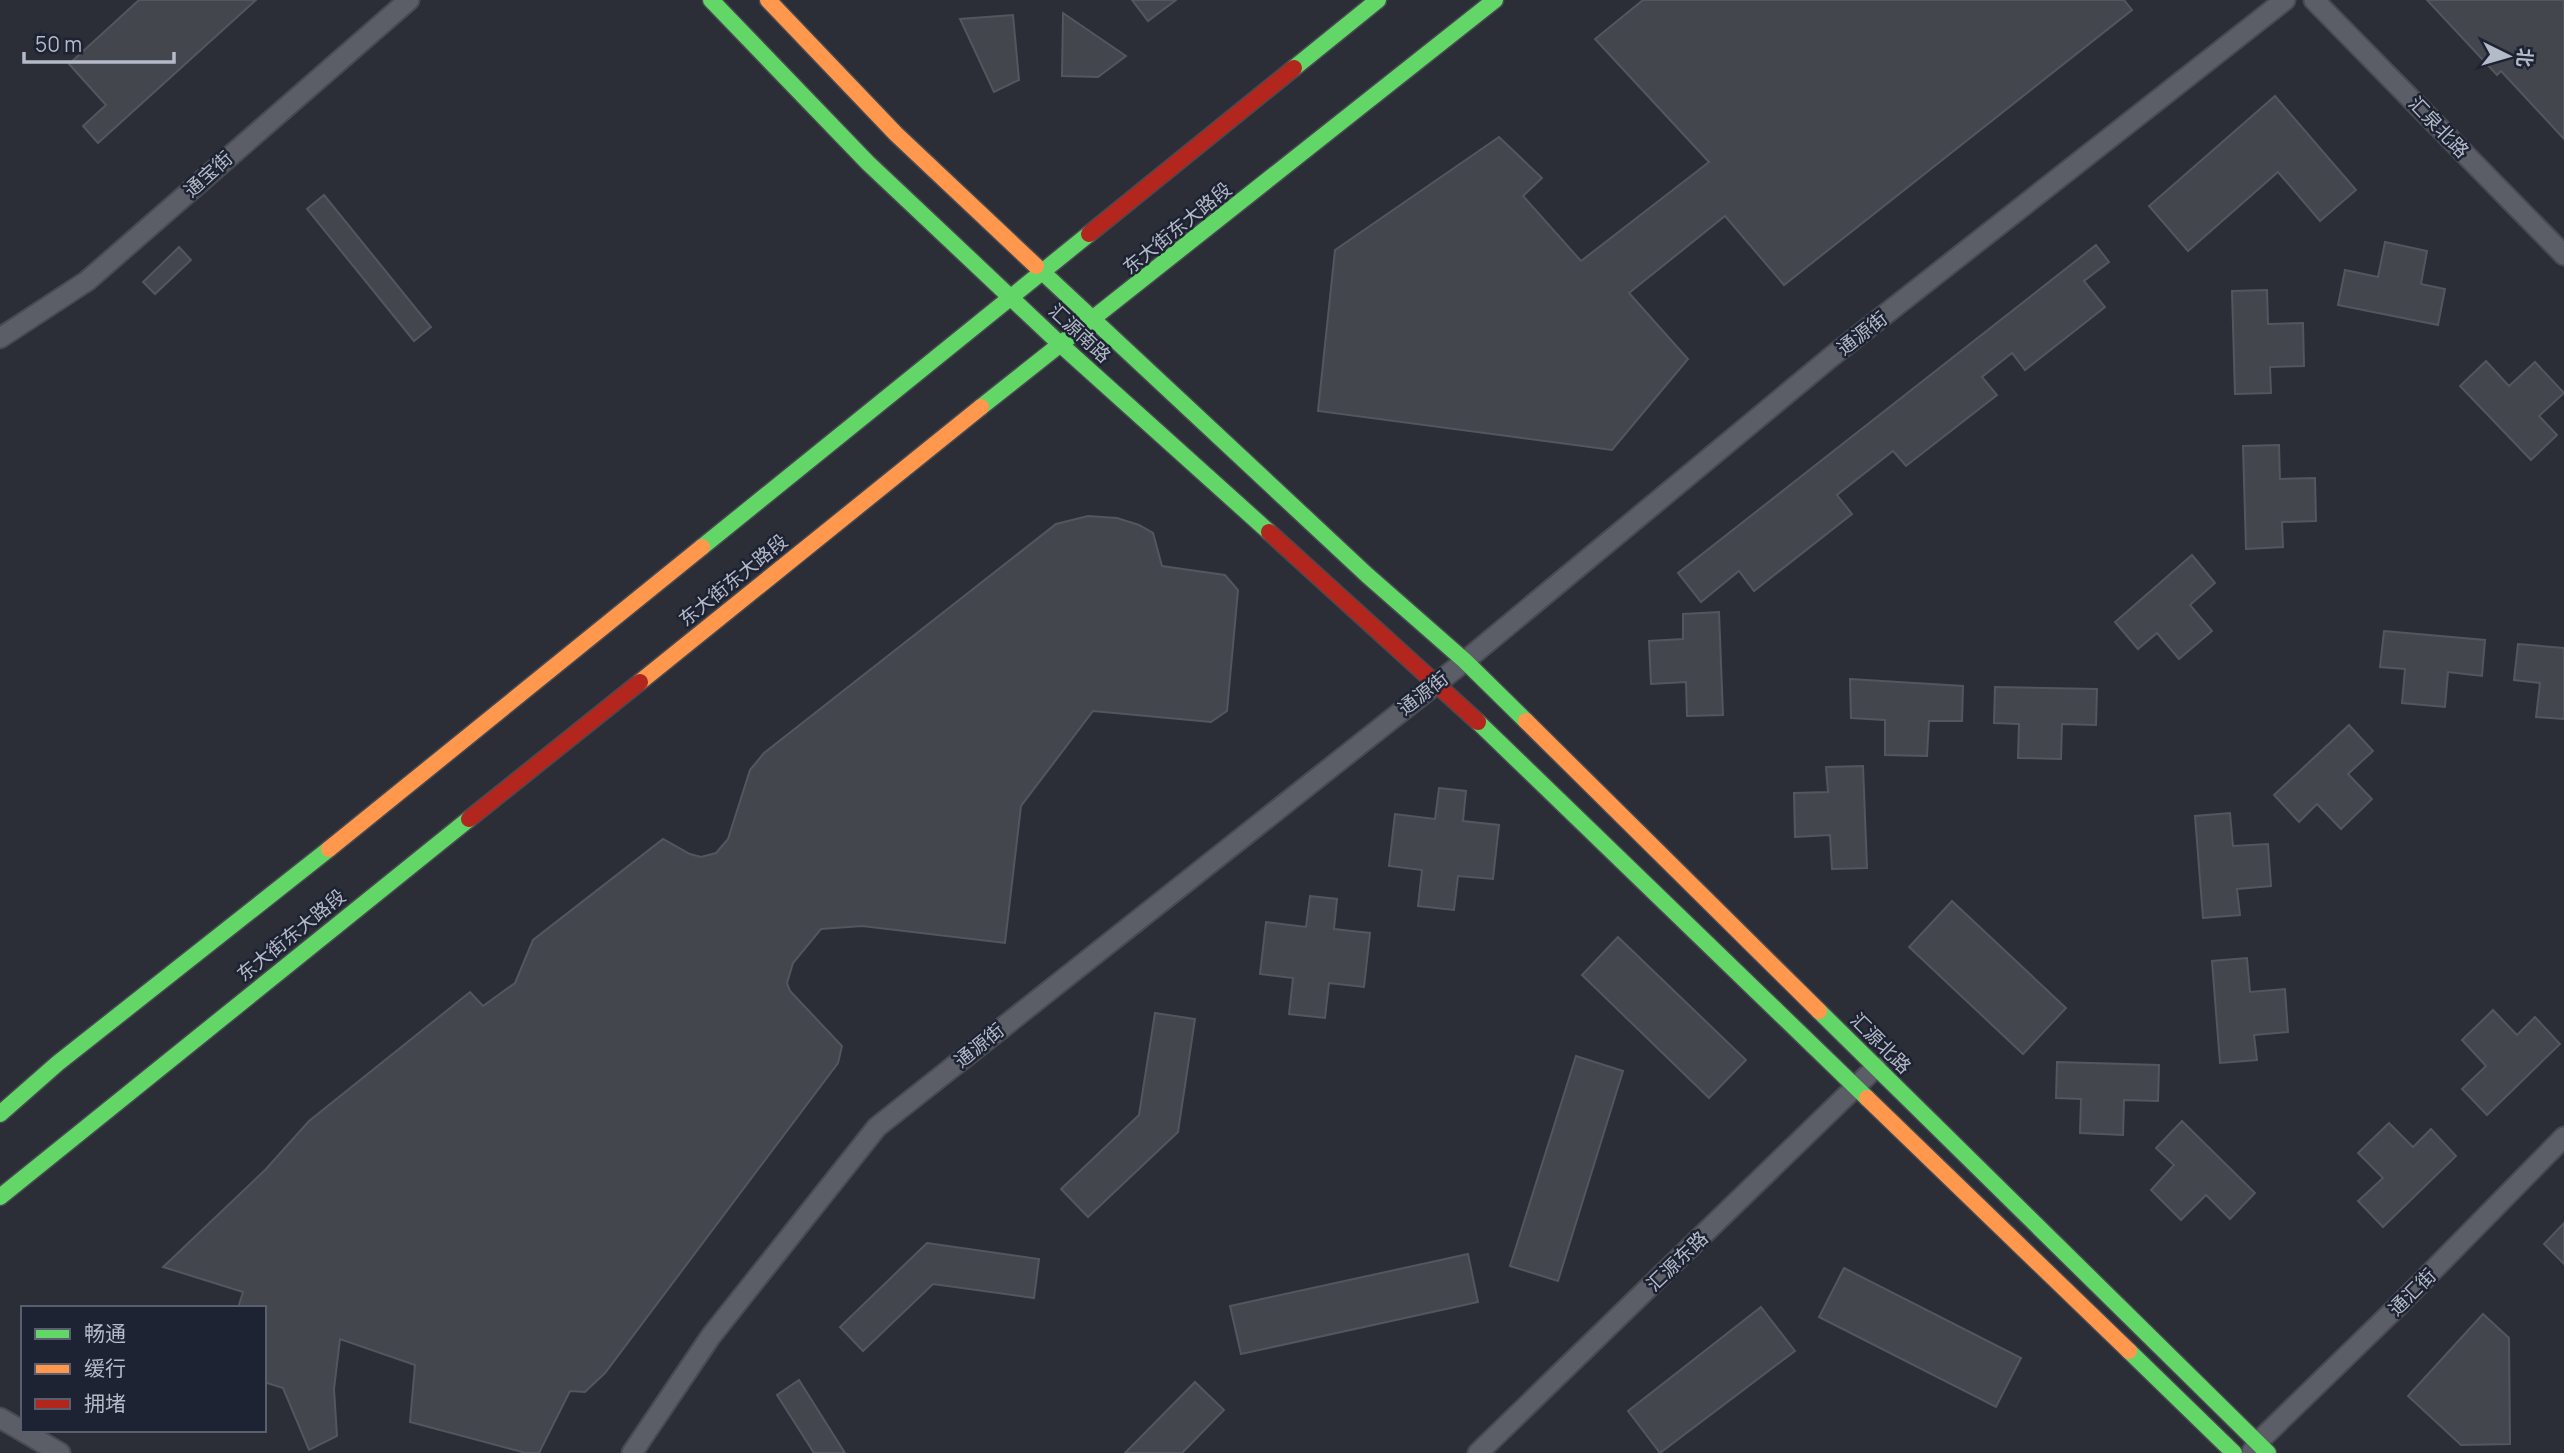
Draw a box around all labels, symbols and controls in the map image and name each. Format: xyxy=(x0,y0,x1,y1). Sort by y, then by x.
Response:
scale bar xyxy=(24,21,175,65)
north arrow xyxy=(2473,21,2543,91)
text: 50 m xyxy=(35,30,82,58)
text: 北 xyxy=(2511,47,2539,68)
street label: 汇泉北路 xyxy=(2403,91,2475,163)
street label: 通宝街 xyxy=(178,145,238,203)
street label: 东大街东大路段 xyxy=(1117,176,1237,280)
street label: 汇源南路 xyxy=(1043,298,1117,368)
street label: 通源街 xyxy=(1832,305,1892,361)
street label: 东大街东大路段 xyxy=(673,528,793,632)
street label: 通源街 xyxy=(1393,665,1453,721)
street label: 东大街东大路段 xyxy=(231,883,351,987)
street label: 汇源北路 xyxy=(1845,1007,1917,1079)
street label: 通源街 xyxy=(949,1017,1009,1073)
street label: 汇源东路 xyxy=(1641,1225,1713,1297)
street label: 通汇街 xyxy=(2383,1263,2441,1321)
legend xyxy=(21,1306,266,1432)
text: 畅通 xyxy=(84,1319,126,1347)
text: 缓行 xyxy=(84,1354,126,1382)
text: 拥堵 xyxy=(84,1389,126,1417)

